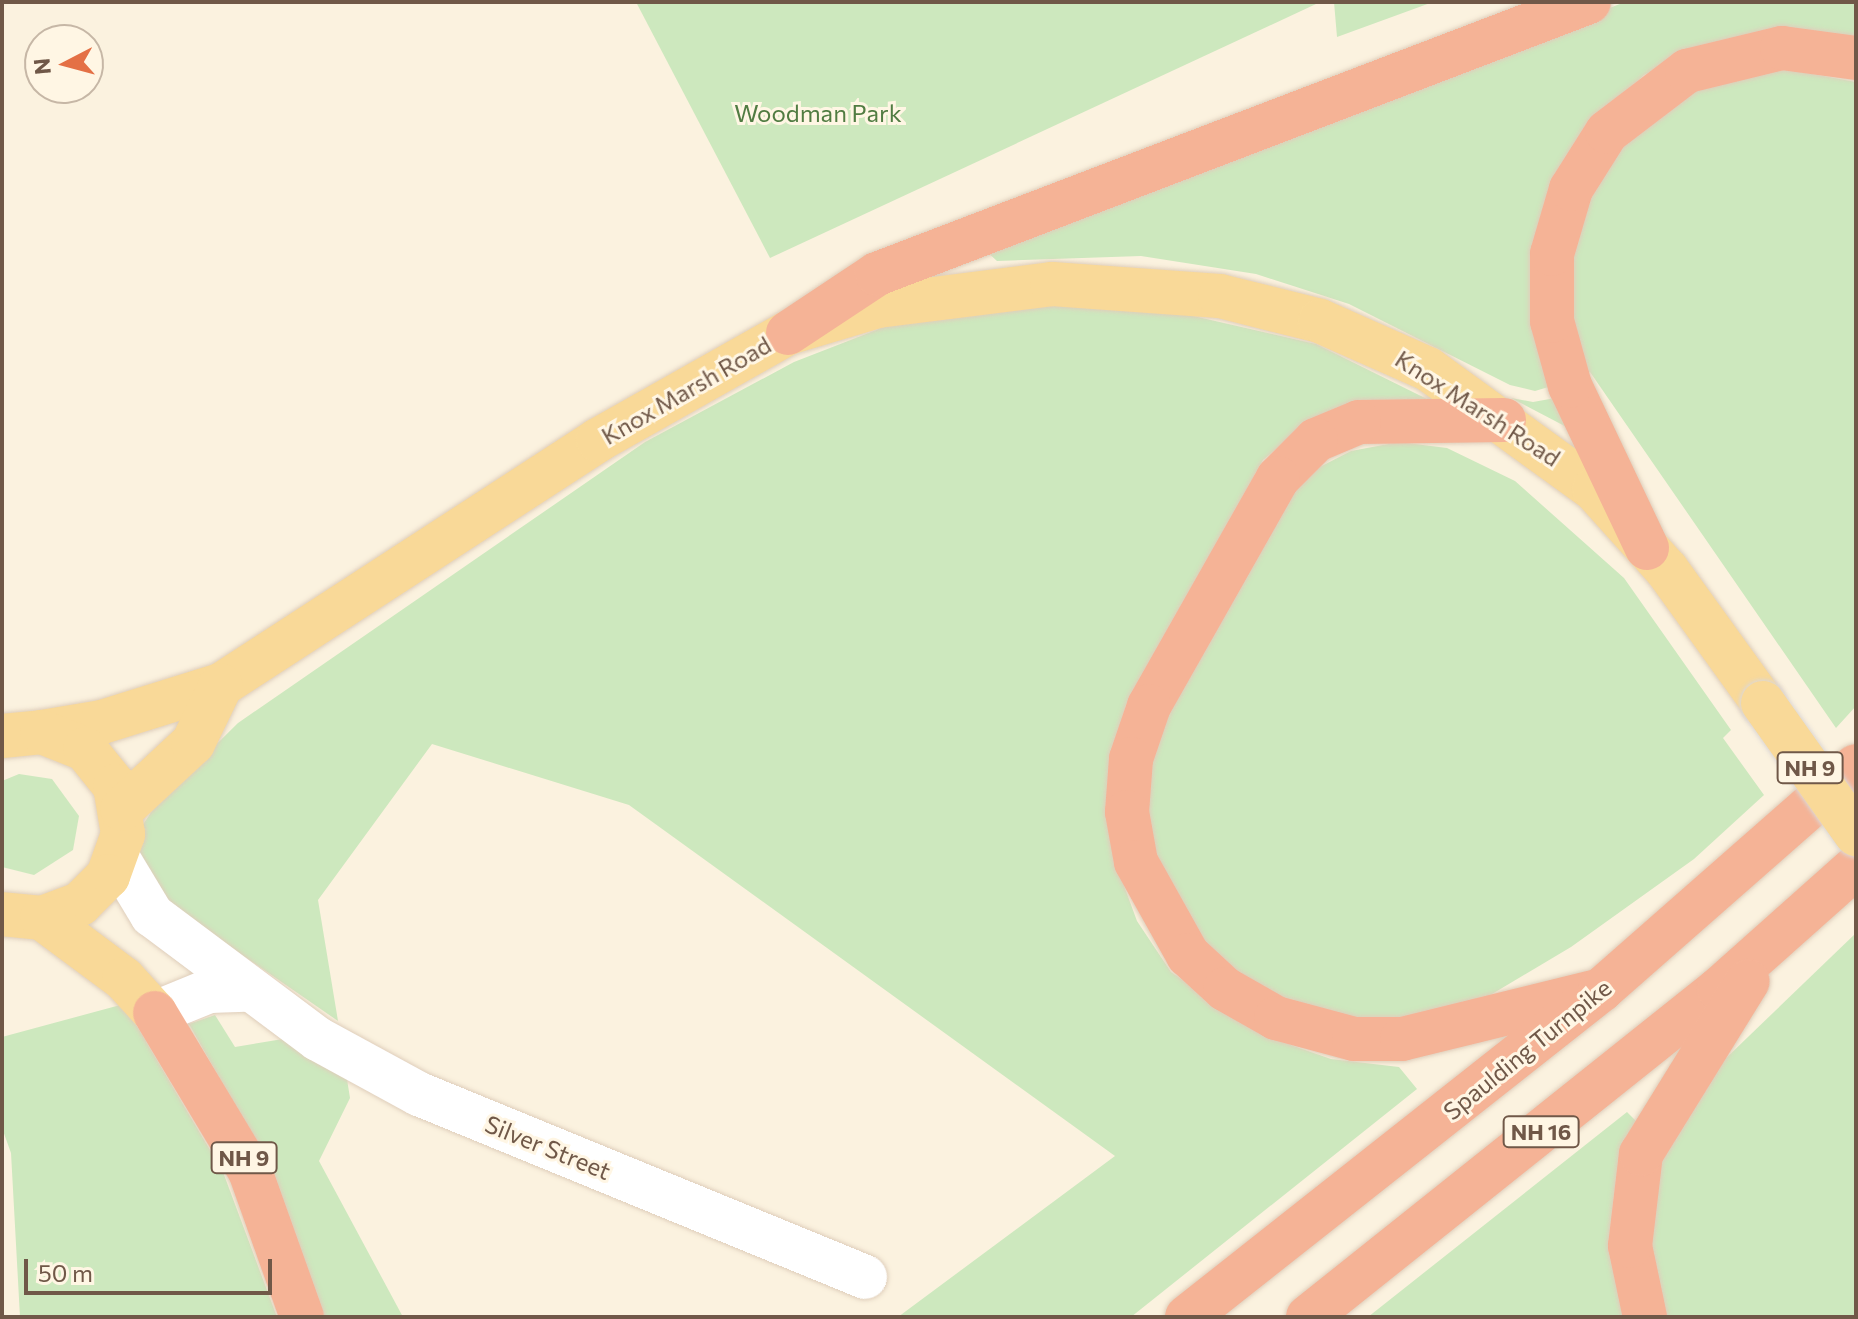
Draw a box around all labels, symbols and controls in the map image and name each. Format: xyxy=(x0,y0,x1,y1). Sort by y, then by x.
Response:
north arrow xyxy=(24,24,104,104)
text: N xyxy=(27,57,56,76)
park label: Woodman Park xyxy=(734,99,902,127)
street label: Knox Marsh Road xyxy=(596,330,776,450)
street label: Knox Marsh Road xyxy=(1390,344,1566,472)
road number: NH 9 xyxy=(1776,750,1844,786)
street label: Spaulding Turnpike xyxy=(1437,973,1617,1125)
street label: Silver Street xyxy=(481,1109,615,1185)
road number: NH 16 xyxy=(1501,1114,1581,1150)
road number: NH 9 xyxy=(210,1140,278,1176)
scale bar xyxy=(28,1243,276,1293)
text: 50 m xyxy=(38,1258,93,1287)

